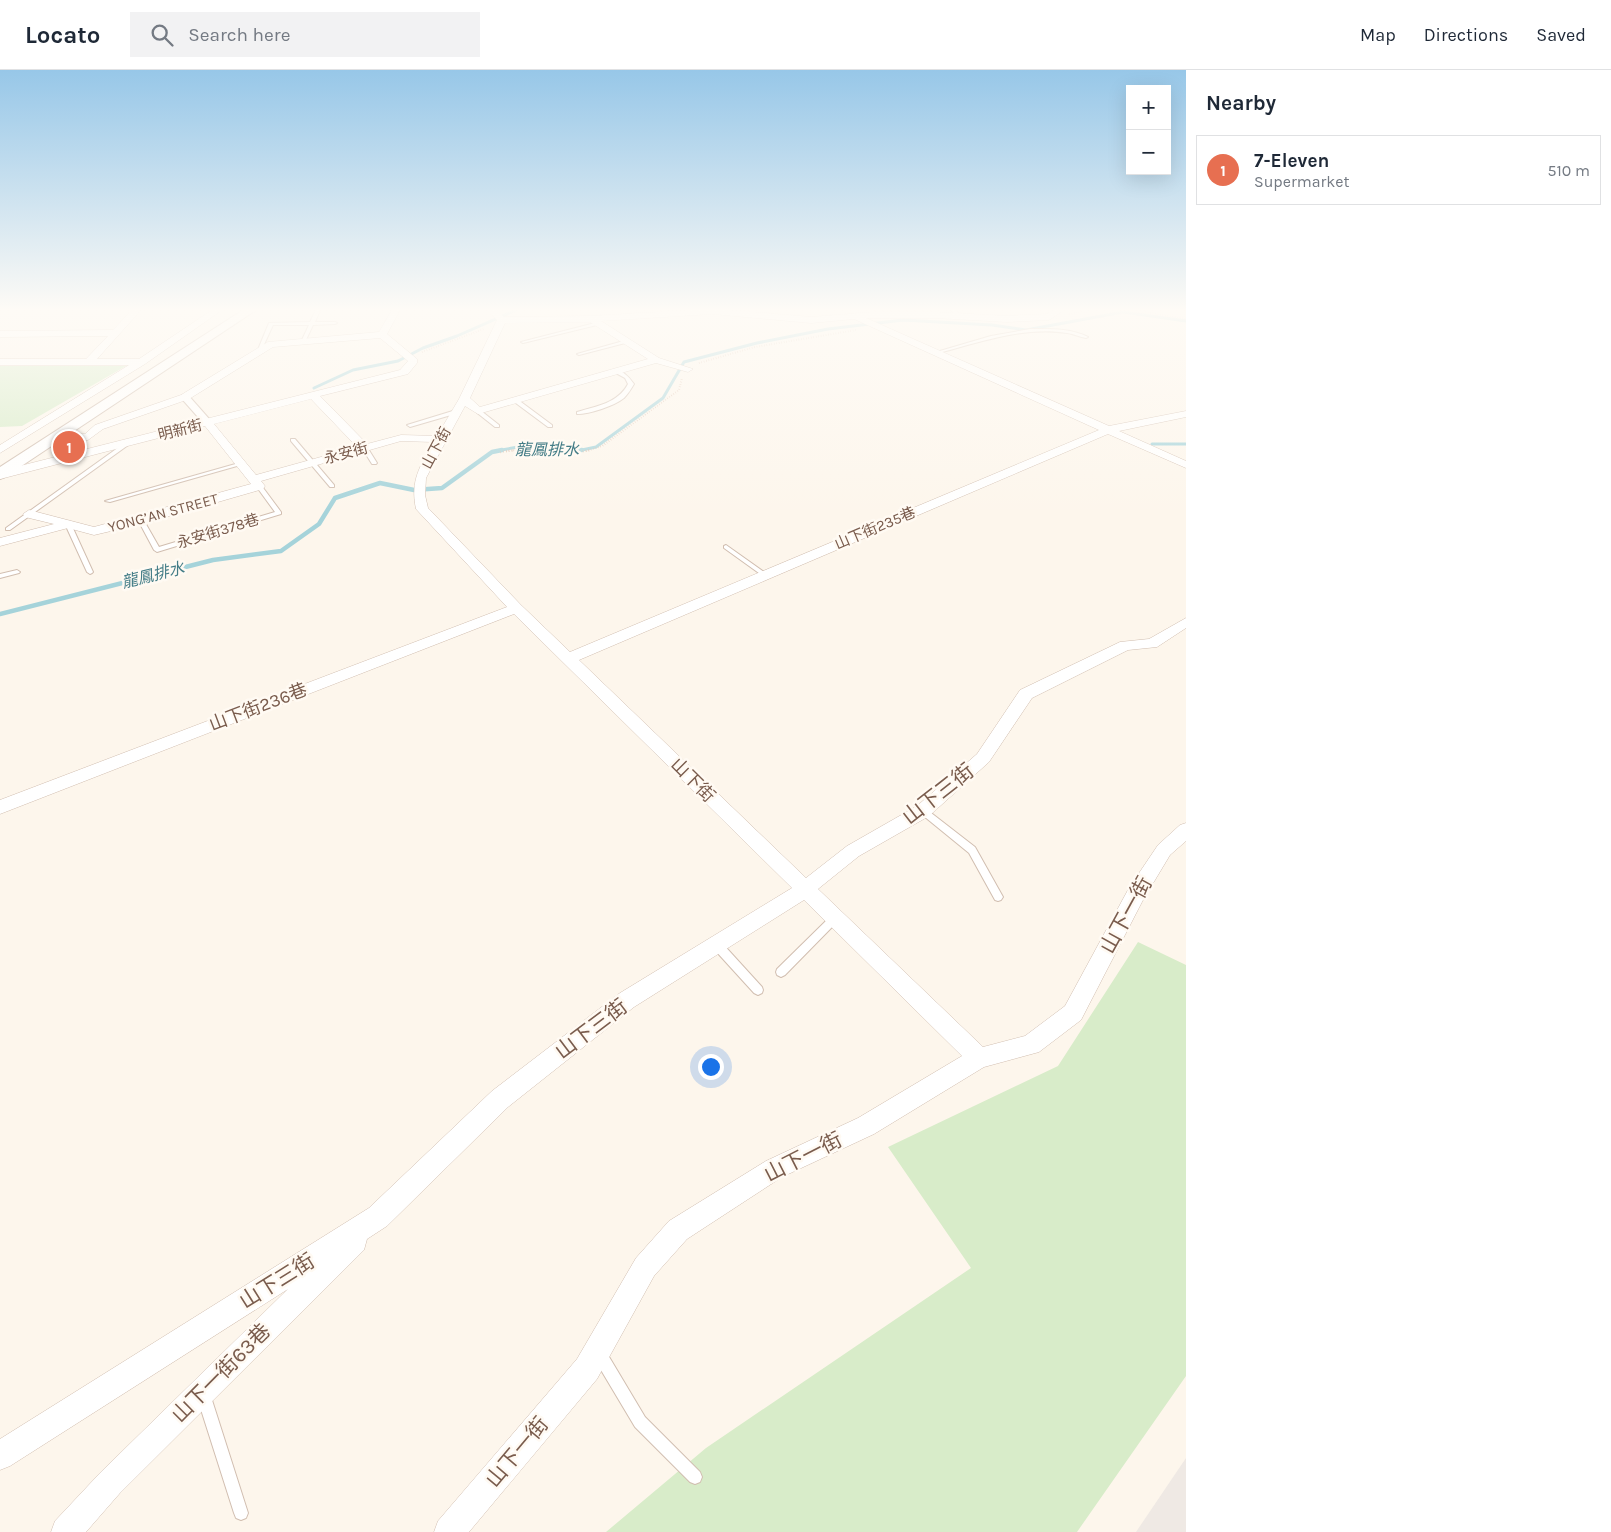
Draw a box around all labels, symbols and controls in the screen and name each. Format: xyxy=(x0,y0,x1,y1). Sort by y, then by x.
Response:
search box xyxy=(130,12,480,57)
text: Locato xyxy=(25,21,100,49)
icon: search xyxy=(148,21,176,49)
text: Search here xyxy=(188,24,290,46)
text: Map xyxy=(1360,24,1396,46)
text: Directions xyxy=(1424,24,1508,46)
text: Saved xyxy=(1536,24,1586,46)
map controls xyxy=(1126,85,1171,175)
button: + xyxy=(1126,85,1171,130)
text: Nearby xyxy=(1206,91,1276,115)
button: − xyxy=(1126,130,1171,175)
text: 7-Eleven xyxy=(1254,150,1329,172)
text: 1 xyxy=(1220,161,1226,180)
text: 510 m xyxy=(1547,161,1590,180)
text: Supermarket xyxy=(1254,172,1350,191)
street label: 明新街 xyxy=(156,416,204,444)
street label: 山下街 xyxy=(417,424,455,472)
pin: 1 xyxy=(53,428,85,466)
street label: 永安街 xyxy=(322,438,370,468)
water label: 龍鳳排水 xyxy=(515,440,580,459)
street label: YONG’AN STREET xyxy=(106,490,221,536)
street label: 山下街235巷 xyxy=(832,503,918,553)
street label: 永安街378巷 xyxy=(175,510,261,552)
water label: 龍鳳排水 xyxy=(120,558,187,592)
street label: 山下街236巷 xyxy=(206,678,310,736)
street label: 山下街 xyxy=(666,753,720,807)
street label: 山下三街 xyxy=(898,759,978,829)
street label: 山下一街 xyxy=(1095,872,1157,958)
street label: 山下三街 xyxy=(550,994,632,1064)
your location xyxy=(698,1054,724,1080)
street label: 山下一街 xyxy=(760,1127,846,1187)
street label: 山下三街 xyxy=(235,1249,319,1313)
street label: 山下一街63巷 xyxy=(167,1319,275,1427)
street label: 山下一街 xyxy=(481,1412,553,1492)

